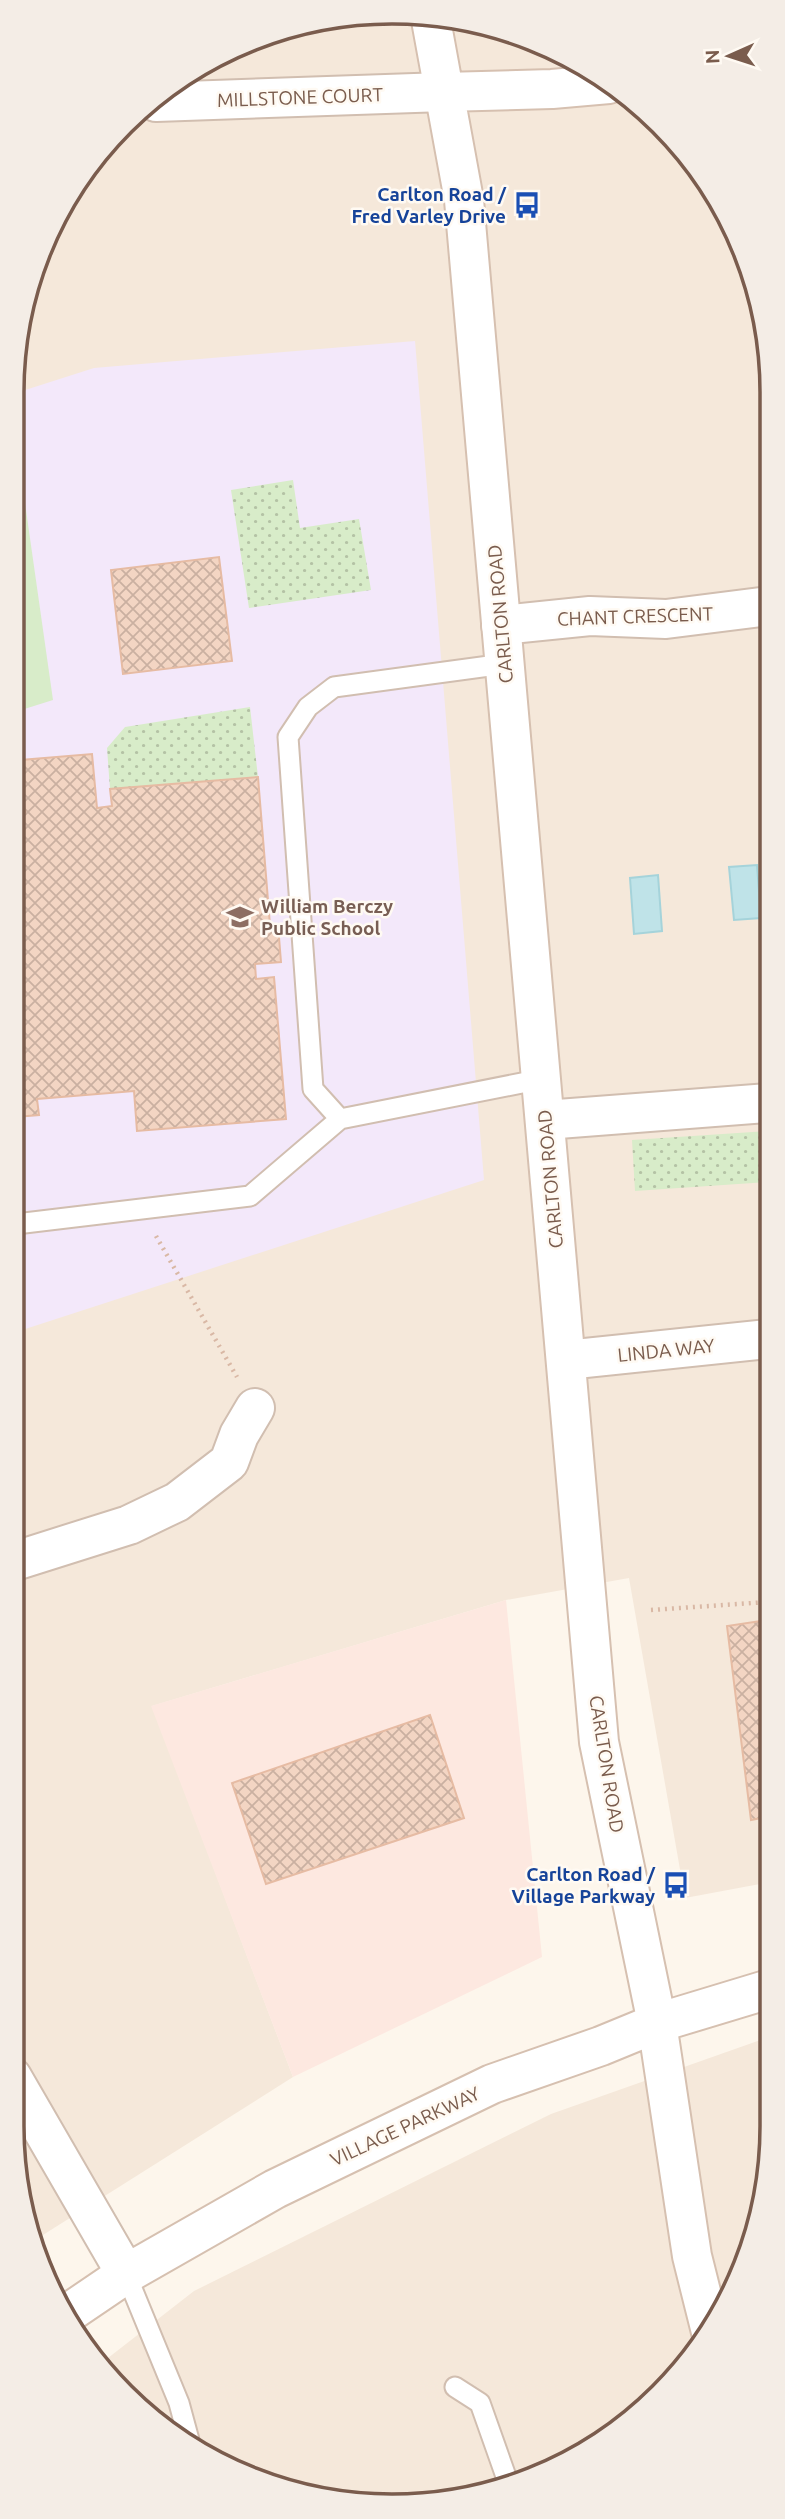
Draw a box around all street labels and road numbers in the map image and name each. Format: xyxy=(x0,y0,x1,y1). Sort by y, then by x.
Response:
street label: MILLSTONE COURT xyxy=(217,83,384,111)
street label: CARLTON ROAD xyxy=(483,544,517,684)
street label: CHANT CRESCENT xyxy=(557,602,714,630)
street label: CARLTON ROAD xyxy=(533,1109,567,1249)
street label: LINDA WAY xyxy=(616,1334,716,1366)
street label: CARLTON ROAD xyxy=(585,1694,629,1834)
street label: VILLAGE PARKWAY xyxy=(327,2082,483,2170)

